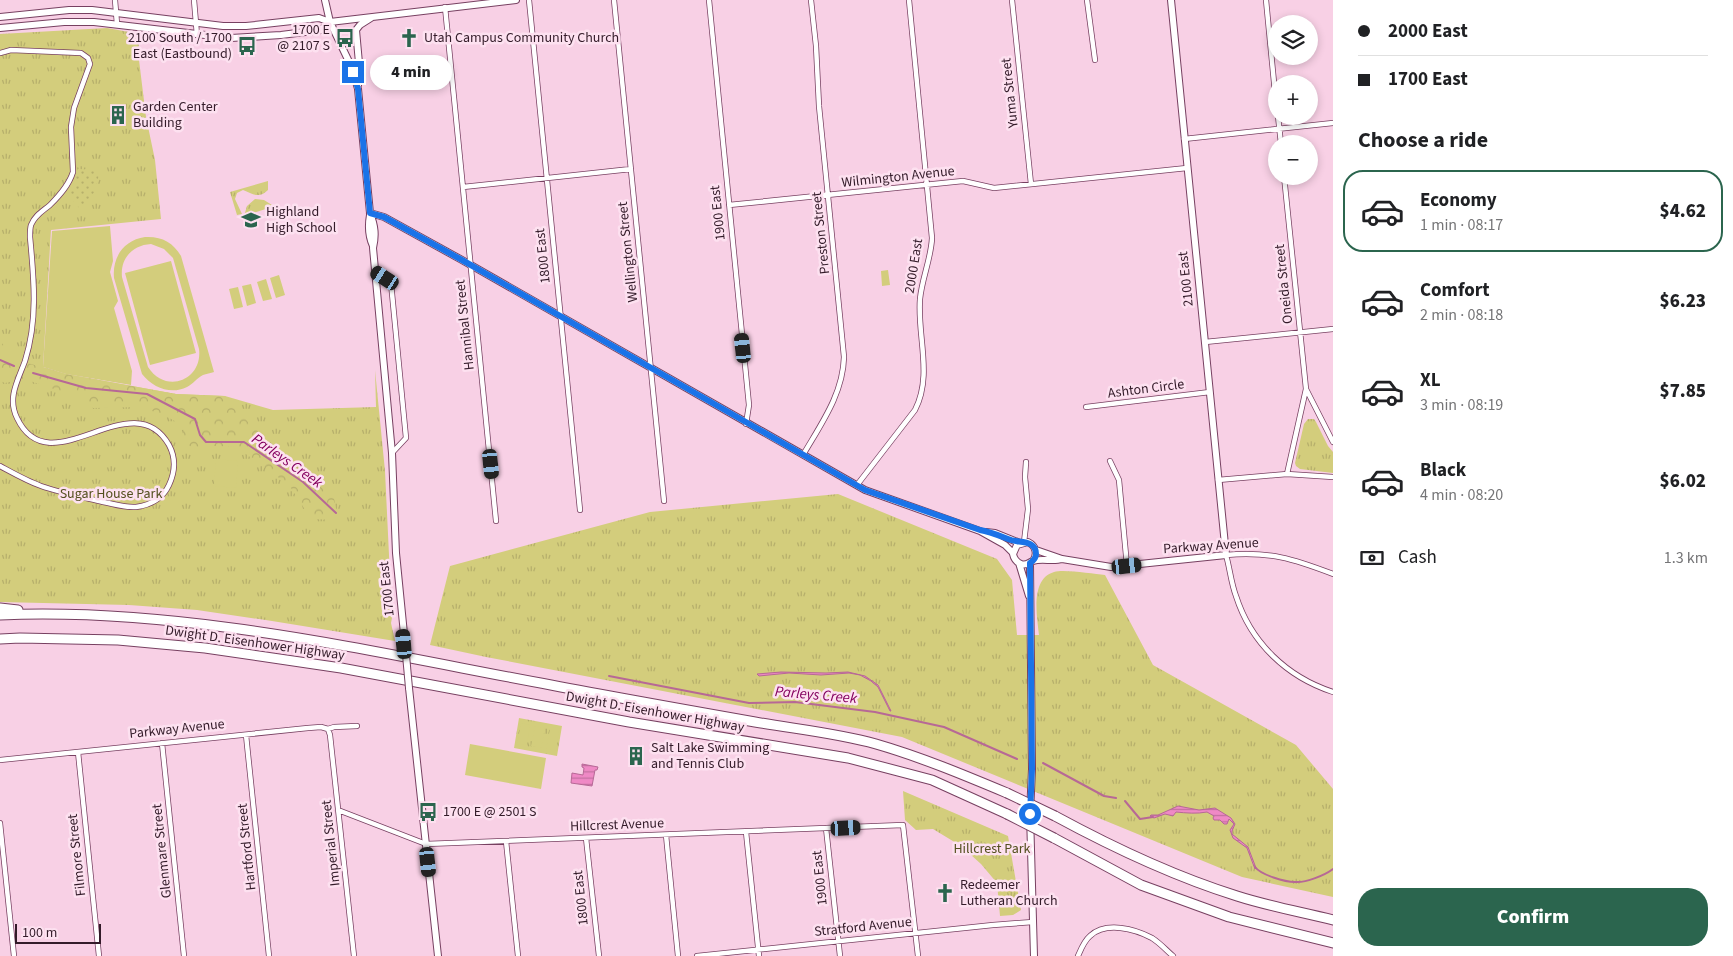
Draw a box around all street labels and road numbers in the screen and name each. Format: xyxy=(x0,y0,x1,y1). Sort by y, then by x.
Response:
street label: Yuma Street xyxy=(996,57,1024,130)
street label: Wilmington Avenue xyxy=(841,161,956,193)
street label: 1900 East xyxy=(705,184,731,242)
street label: Preston Street xyxy=(807,191,835,275)
street label: Wellington Street xyxy=(613,201,643,303)
street label: 1800 East xyxy=(530,227,556,285)
street label: 2000 East xyxy=(900,237,928,295)
street label: Oneida Street xyxy=(1270,243,1298,325)
street label: 2100 East xyxy=(1173,250,1199,308)
street label: Hannibal Street xyxy=(450,278,480,371)
street label: Ashton Circle xyxy=(1107,374,1186,404)
street label: Parkway Avenue xyxy=(1163,533,1259,559)
street label: 1700 East xyxy=(374,560,400,618)
street label: Dwight D. Eisenhower Highway xyxy=(164,620,346,666)
street label: Dwight D. Eisenhower Highway xyxy=(564,686,746,738)
street label: Parkway Avenue xyxy=(128,714,226,744)
street label: Imperial Street xyxy=(316,799,345,887)
street label: Glenmare Street xyxy=(147,802,177,899)
street label: Hartford Street xyxy=(232,802,262,892)
street label: Filmore Street xyxy=(63,813,91,897)
street label: Hillcrest Avenue xyxy=(570,813,664,837)
street label: 1900 East xyxy=(807,849,833,907)
street label: 1800 East xyxy=(568,869,594,927)
street label: Stratford Avenue xyxy=(813,912,913,942)

